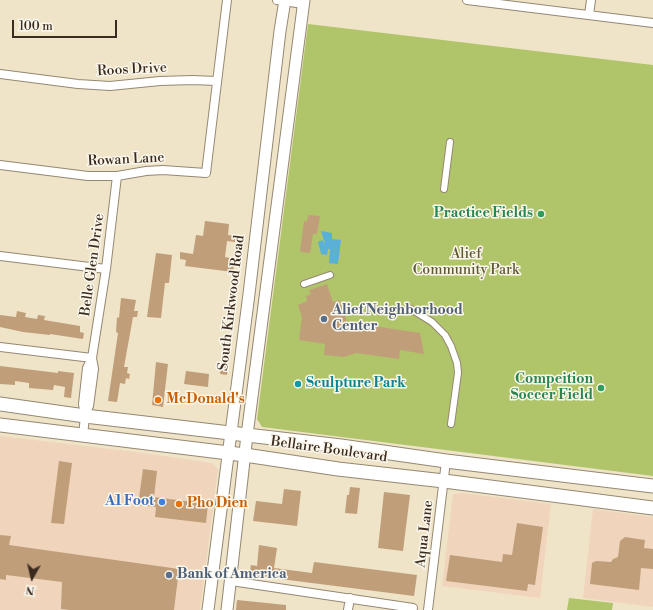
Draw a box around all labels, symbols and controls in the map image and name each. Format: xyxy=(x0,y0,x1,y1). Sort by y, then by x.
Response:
scale bar xyxy=(14,12,119,38)
text: 100 m xyxy=(19,19,53,34)
street label: Roos Drive xyxy=(97,60,167,80)
street label: Rowan Lane xyxy=(87,150,165,170)
place label: Practice Fields xyxy=(434,206,533,222)
marker: Practice Fields xyxy=(536,209,546,219)
street label: Belle Glen Drive xyxy=(77,213,109,317)
street label: South Kirkwood Road xyxy=(215,234,249,372)
park label: Alief Community Park xyxy=(413,247,519,280)
place label: Alief Neighborhood Center xyxy=(332,303,463,336)
marker: Alief Neighborhood Center xyxy=(319,314,329,324)
place label: Compeition Soccer Field xyxy=(511,372,593,404)
place label: Sculpture Park xyxy=(306,376,406,392)
marker: Sculpture Park xyxy=(293,379,303,389)
marker: Compeition Soccer Field xyxy=(596,383,606,393)
place label: McDonald's xyxy=(166,392,245,408)
marker: McDonald's xyxy=(153,395,163,405)
street label: Bellaire Boulevard xyxy=(270,434,388,466)
place label: A1 Foot xyxy=(105,494,154,510)
place label: Pho Dien xyxy=(187,496,248,512)
marker: A1 Foot xyxy=(157,497,167,507)
marker: Pho Dien xyxy=(174,499,184,509)
street label: Aqua Lane xyxy=(413,499,437,569)
north arrow xyxy=(12,558,52,598)
place label: Bank of America xyxy=(177,567,287,583)
marker: Bank of America xyxy=(164,570,174,580)
text: N xyxy=(25,582,36,597)

